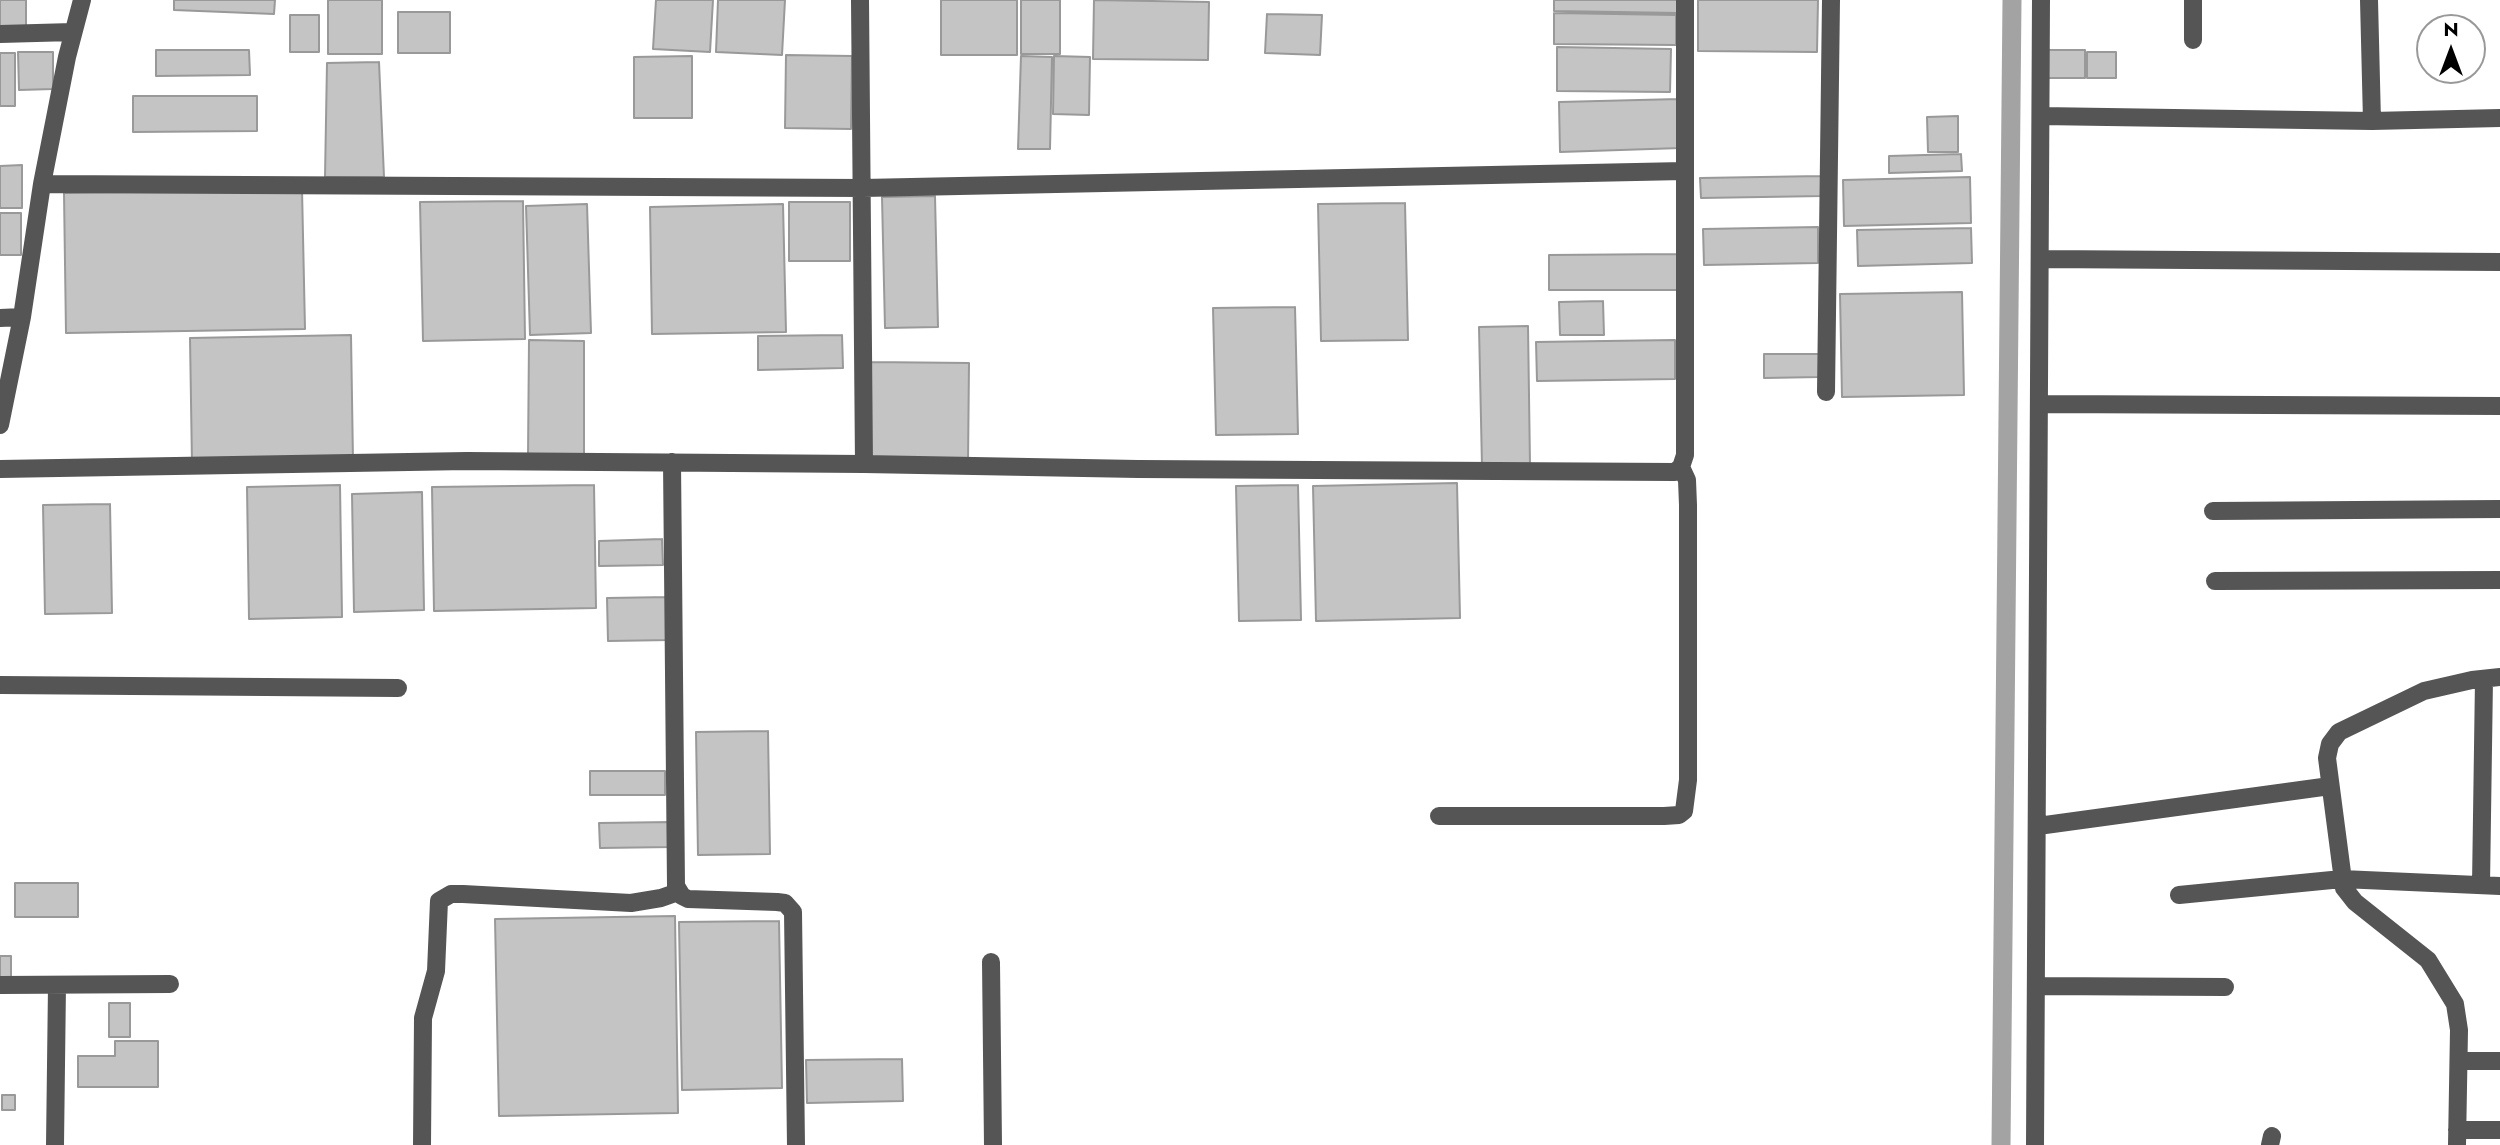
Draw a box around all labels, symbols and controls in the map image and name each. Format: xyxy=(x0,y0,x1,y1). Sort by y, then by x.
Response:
north arrow xyxy=(2416,14,2486,84)
text: N xyxy=(2443,16,2459,43)

